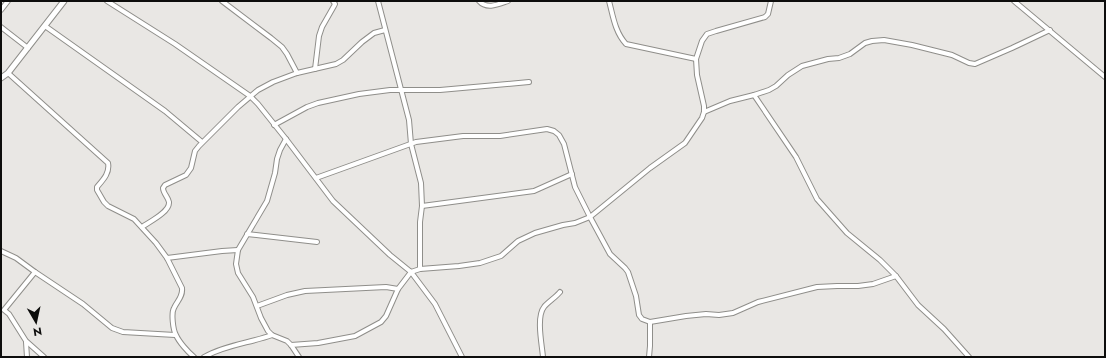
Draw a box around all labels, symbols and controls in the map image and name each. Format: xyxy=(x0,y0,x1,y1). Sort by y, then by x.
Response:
north arrow xyxy=(16,302,56,342)
text: N xyxy=(32,323,43,340)

